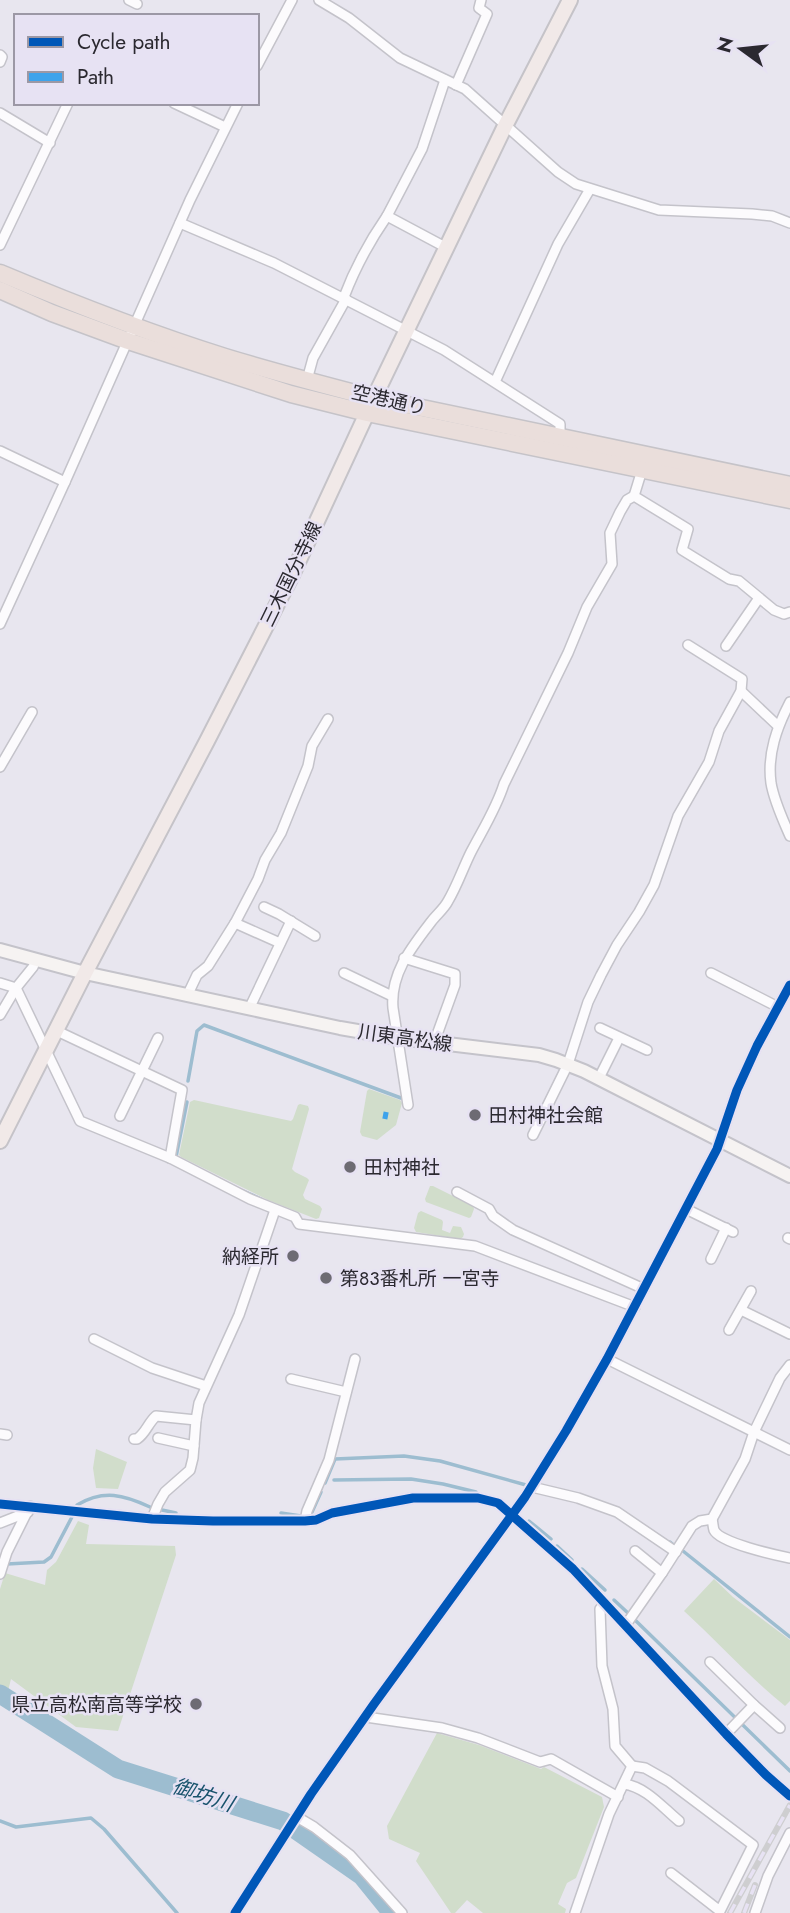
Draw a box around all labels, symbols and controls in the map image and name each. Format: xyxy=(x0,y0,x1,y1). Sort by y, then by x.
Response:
legend xyxy=(14,14,259,105)
north arrow xyxy=(706,14,776,84)
text: Cycle path xyxy=(77,27,170,57)
text: N xyxy=(710,34,740,56)
text: Path xyxy=(77,62,114,92)
street label: 空港通り xyxy=(349,378,429,422)
street label: 三木国分寺線 xyxy=(254,517,328,631)
street label: 川東高松線 xyxy=(356,1018,454,1058)
place label: 田村神社会館 xyxy=(489,1102,603,1129)
marker: 田村神社会館 xyxy=(467,1107,483,1123)
place label: 田村神社 xyxy=(364,1154,440,1181)
marker: 田村神社 xyxy=(342,1159,358,1175)
place label: 納経所 xyxy=(222,1243,279,1270)
marker: 納経所 xyxy=(285,1248,301,1264)
place label: 第83番札所 一宮寺 xyxy=(340,1265,499,1292)
marker: 第83番札所 一宮寺 xyxy=(318,1270,334,1286)
place label: 県立高松南高等学校 xyxy=(11,1691,182,1718)
marker: 県立高松南高等学校 xyxy=(188,1696,204,1712)
water label: 御坊川 xyxy=(168,1771,239,1820)

